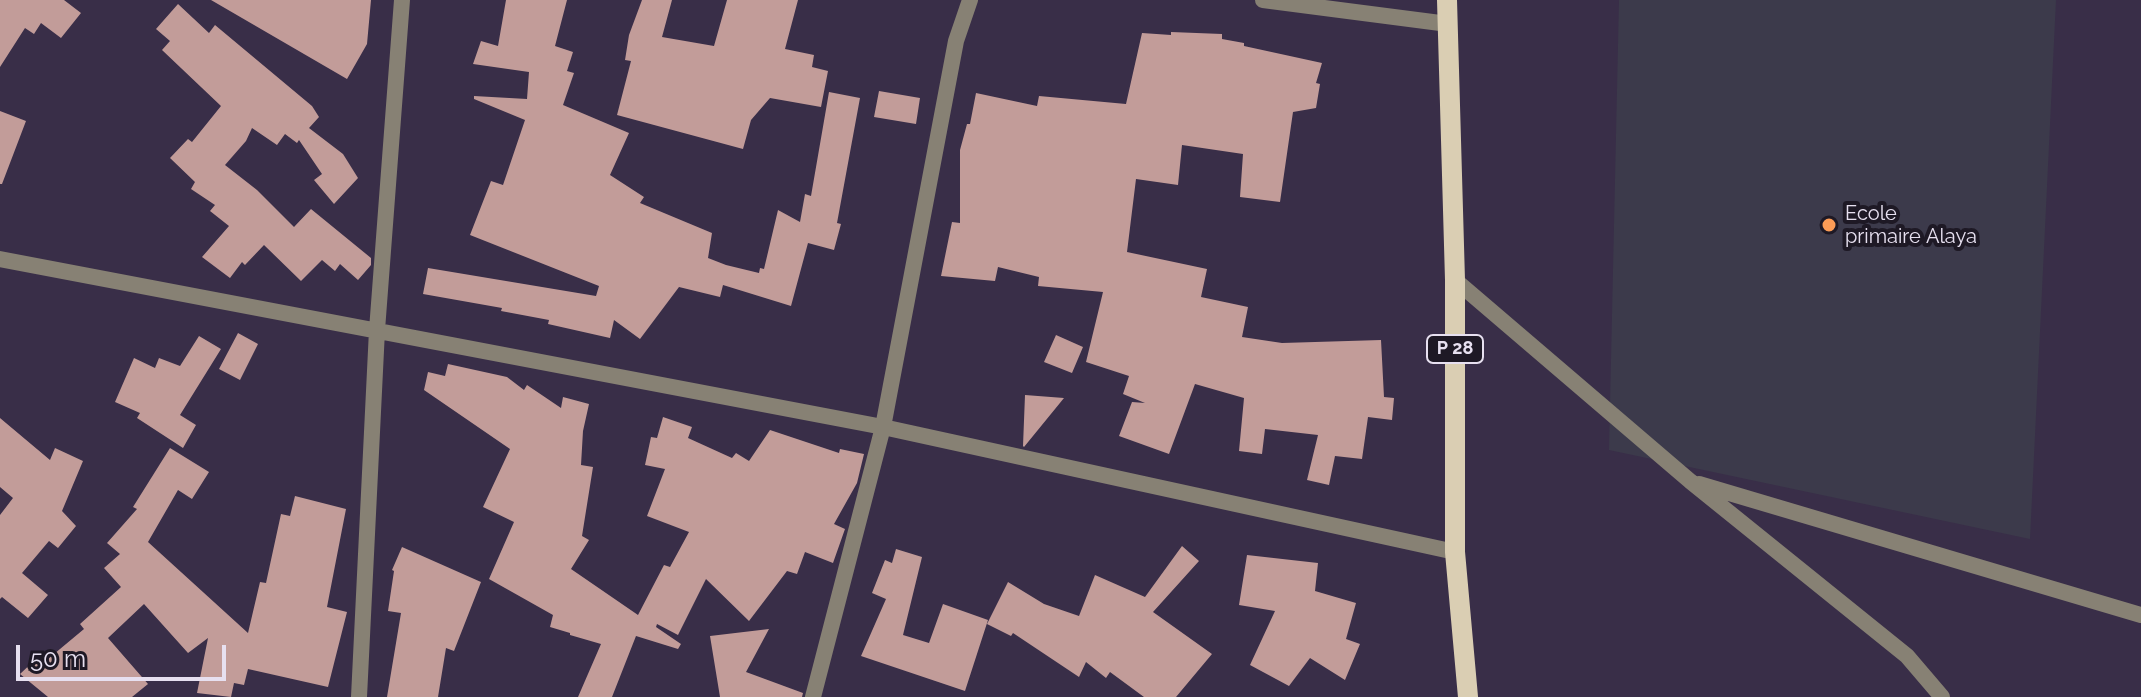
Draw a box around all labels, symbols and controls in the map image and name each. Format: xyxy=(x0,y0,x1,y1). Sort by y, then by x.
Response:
place label: Ecole primaire Alaya xyxy=(1845,202,1977,249)
marker: Ecole primaire Alaya xyxy=(1820,216,1838,234)
road number: P 28 xyxy=(1427,335,1483,363)
scale bar xyxy=(20,629,230,679)
text: 50 m xyxy=(30,644,86,673)

